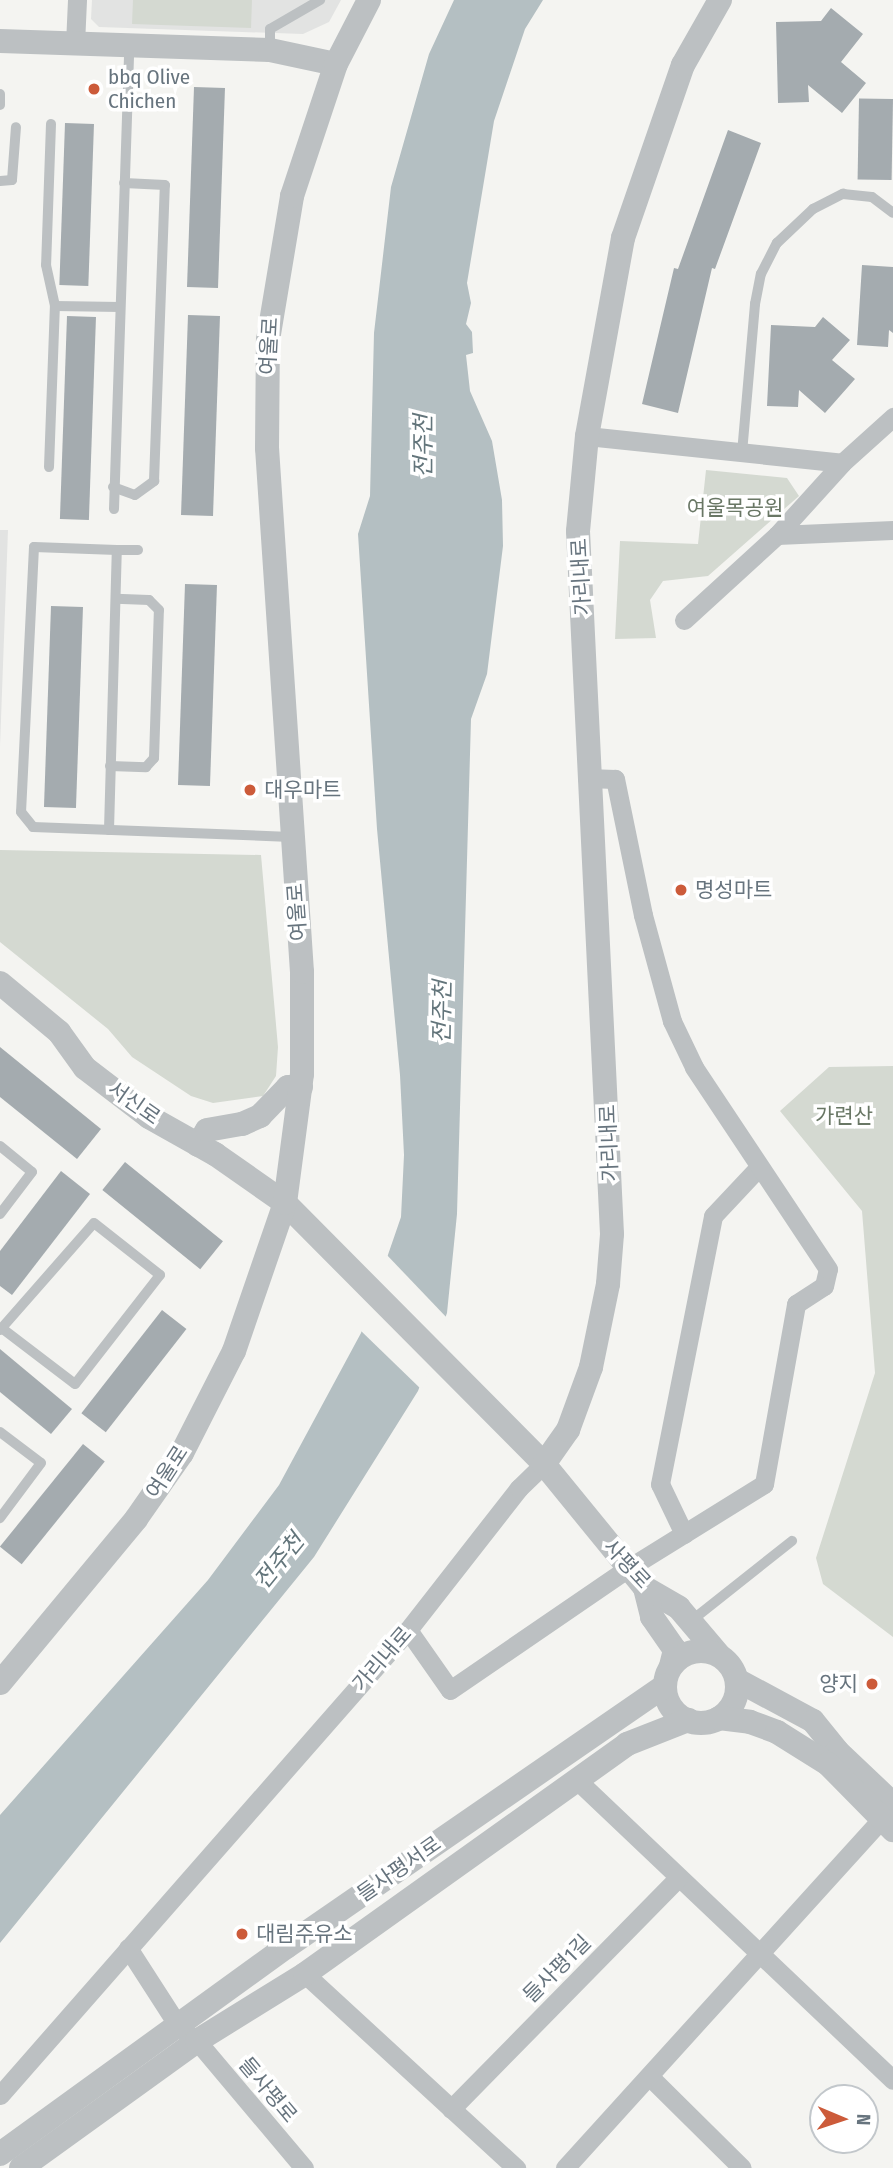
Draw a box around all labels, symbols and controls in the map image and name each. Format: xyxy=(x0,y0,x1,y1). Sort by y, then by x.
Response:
place label: bbq Olive Chichen xyxy=(108,64,190,114)
marker: bbq Olive Chichen xyxy=(86,81,102,97)
street label: 여울로 xyxy=(255,316,283,376)
water label: 전주천 xyxy=(409,414,437,478)
park label: 여울목공원 xyxy=(687,495,783,521)
street label: 가리내로 xyxy=(566,538,596,616)
place label: 대우마트 xyxy=(264,777,341,803)
marker: 대우마트 xyxy=(242,782,258,798)
place label: 명성마트 xyxy=(695,877,772,903)
street label: 여울로 xyxy=(282,882,312,942)
marker: 명성마트 xyxy=(673,882,689,898)
water label: 전주천 xyxy=(428,980,456,1044)
street label: 서신로 xyxy=(103,1076,165,1130)
park label: 가련산 xyxy=(815,1103,873,1129)
street label: 가리내로 xyxy=(595,1104,623,1182)
street label: 여울로 xyxy=(141,1441,193,1503)
water label: 전주천 xyxy=(248,1528,310,1594)
street label: 사평로 xyxy=(598,1534,656,1594)
street label: 가리내로 xyxy=(347,1622,417,1696)
place label: 양지 xyxy=(819,1671,858,1697)
marker: 양지 xyxy=(864,1676,880,1692)
street label: 들사평서로 xyxy=(352,1831,446,1907)
place label: 대림주유소 xyxy=(256,1921,353,1947)
marker: 대림주유소 xyxy=(234,1926,250,1942)
street label: 들사평1길 xyxy=(518,1930,596,2008)
street label: 들사평로 xyxy=(234,2052,302,2128)
north arrow xyxy=(809,2084,879,2154)
text: N xyxy=(852,2114,875,2126)

